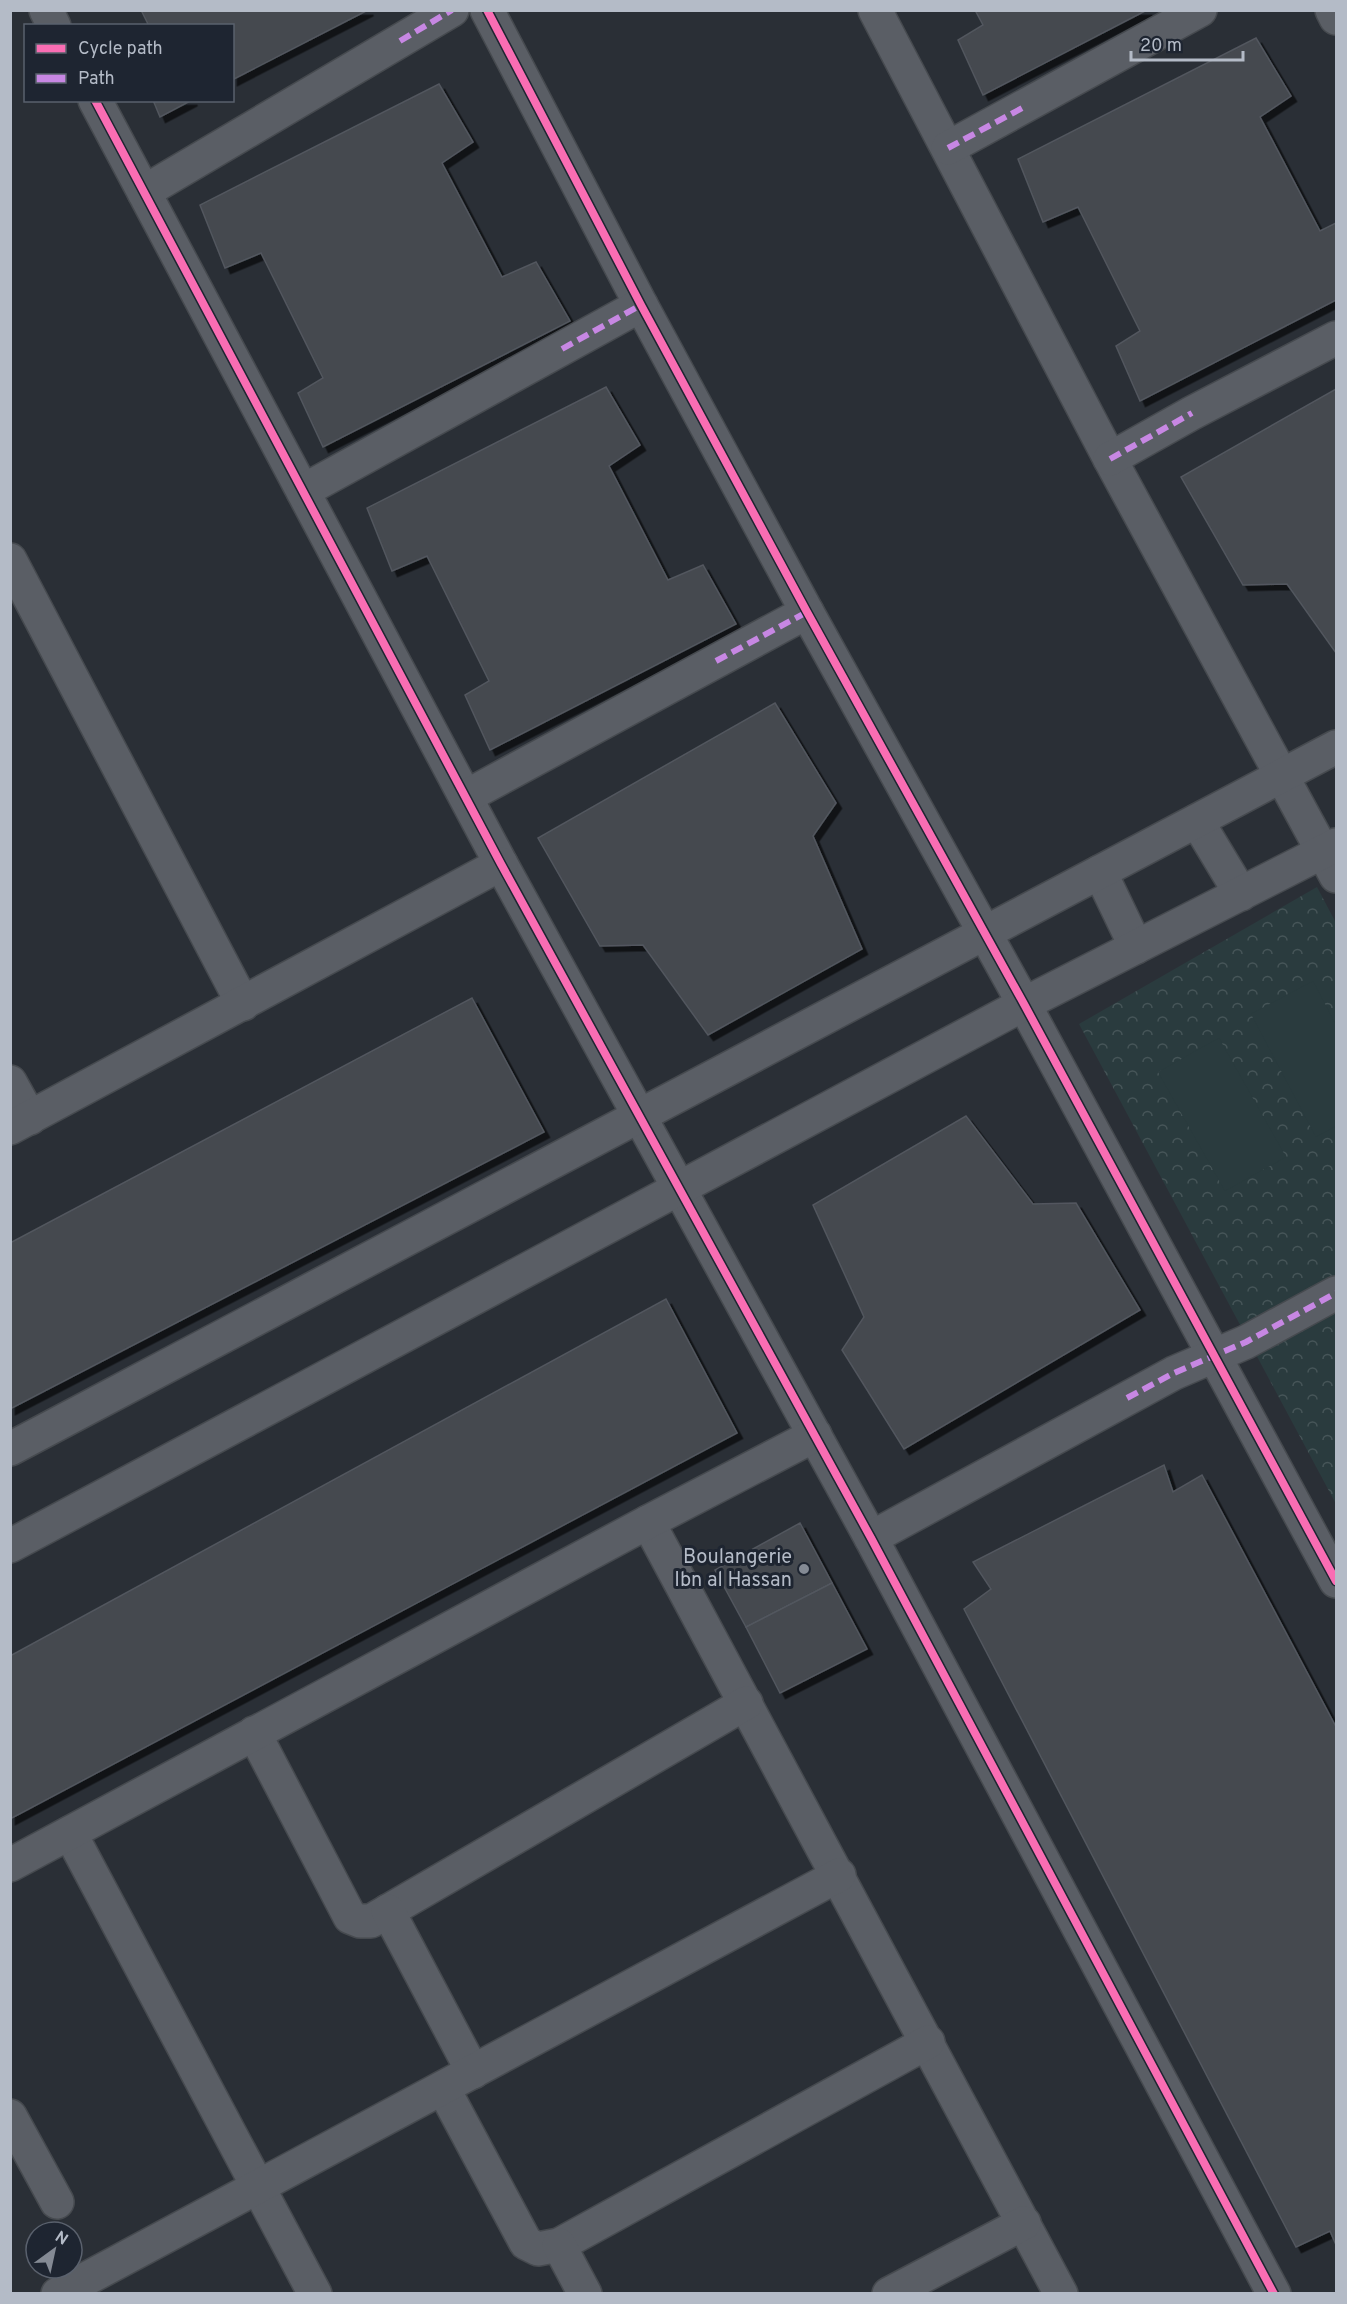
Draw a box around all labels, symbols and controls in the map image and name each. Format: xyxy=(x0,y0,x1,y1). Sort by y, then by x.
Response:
legend xyxy=(24,24,234,102)
scale bar xyxy=(1131,24,1244,62)
text: 20 m xyxy=(1140,35,1182,58)
text: Cycle path xyxy=(78,38,163,61)
text: Path xyxy=(78,68,115,91)
place label: Boulangerie Ibn al Hassan xyxy=(674,1545,792,1594)
marker: Boulangerie Ibn al Hassan xyxy=(797,1562,811,1576)
north arrow xyxy=(24,2220,84,2280)
text: N xyxy=(51,2228,71,2251)

